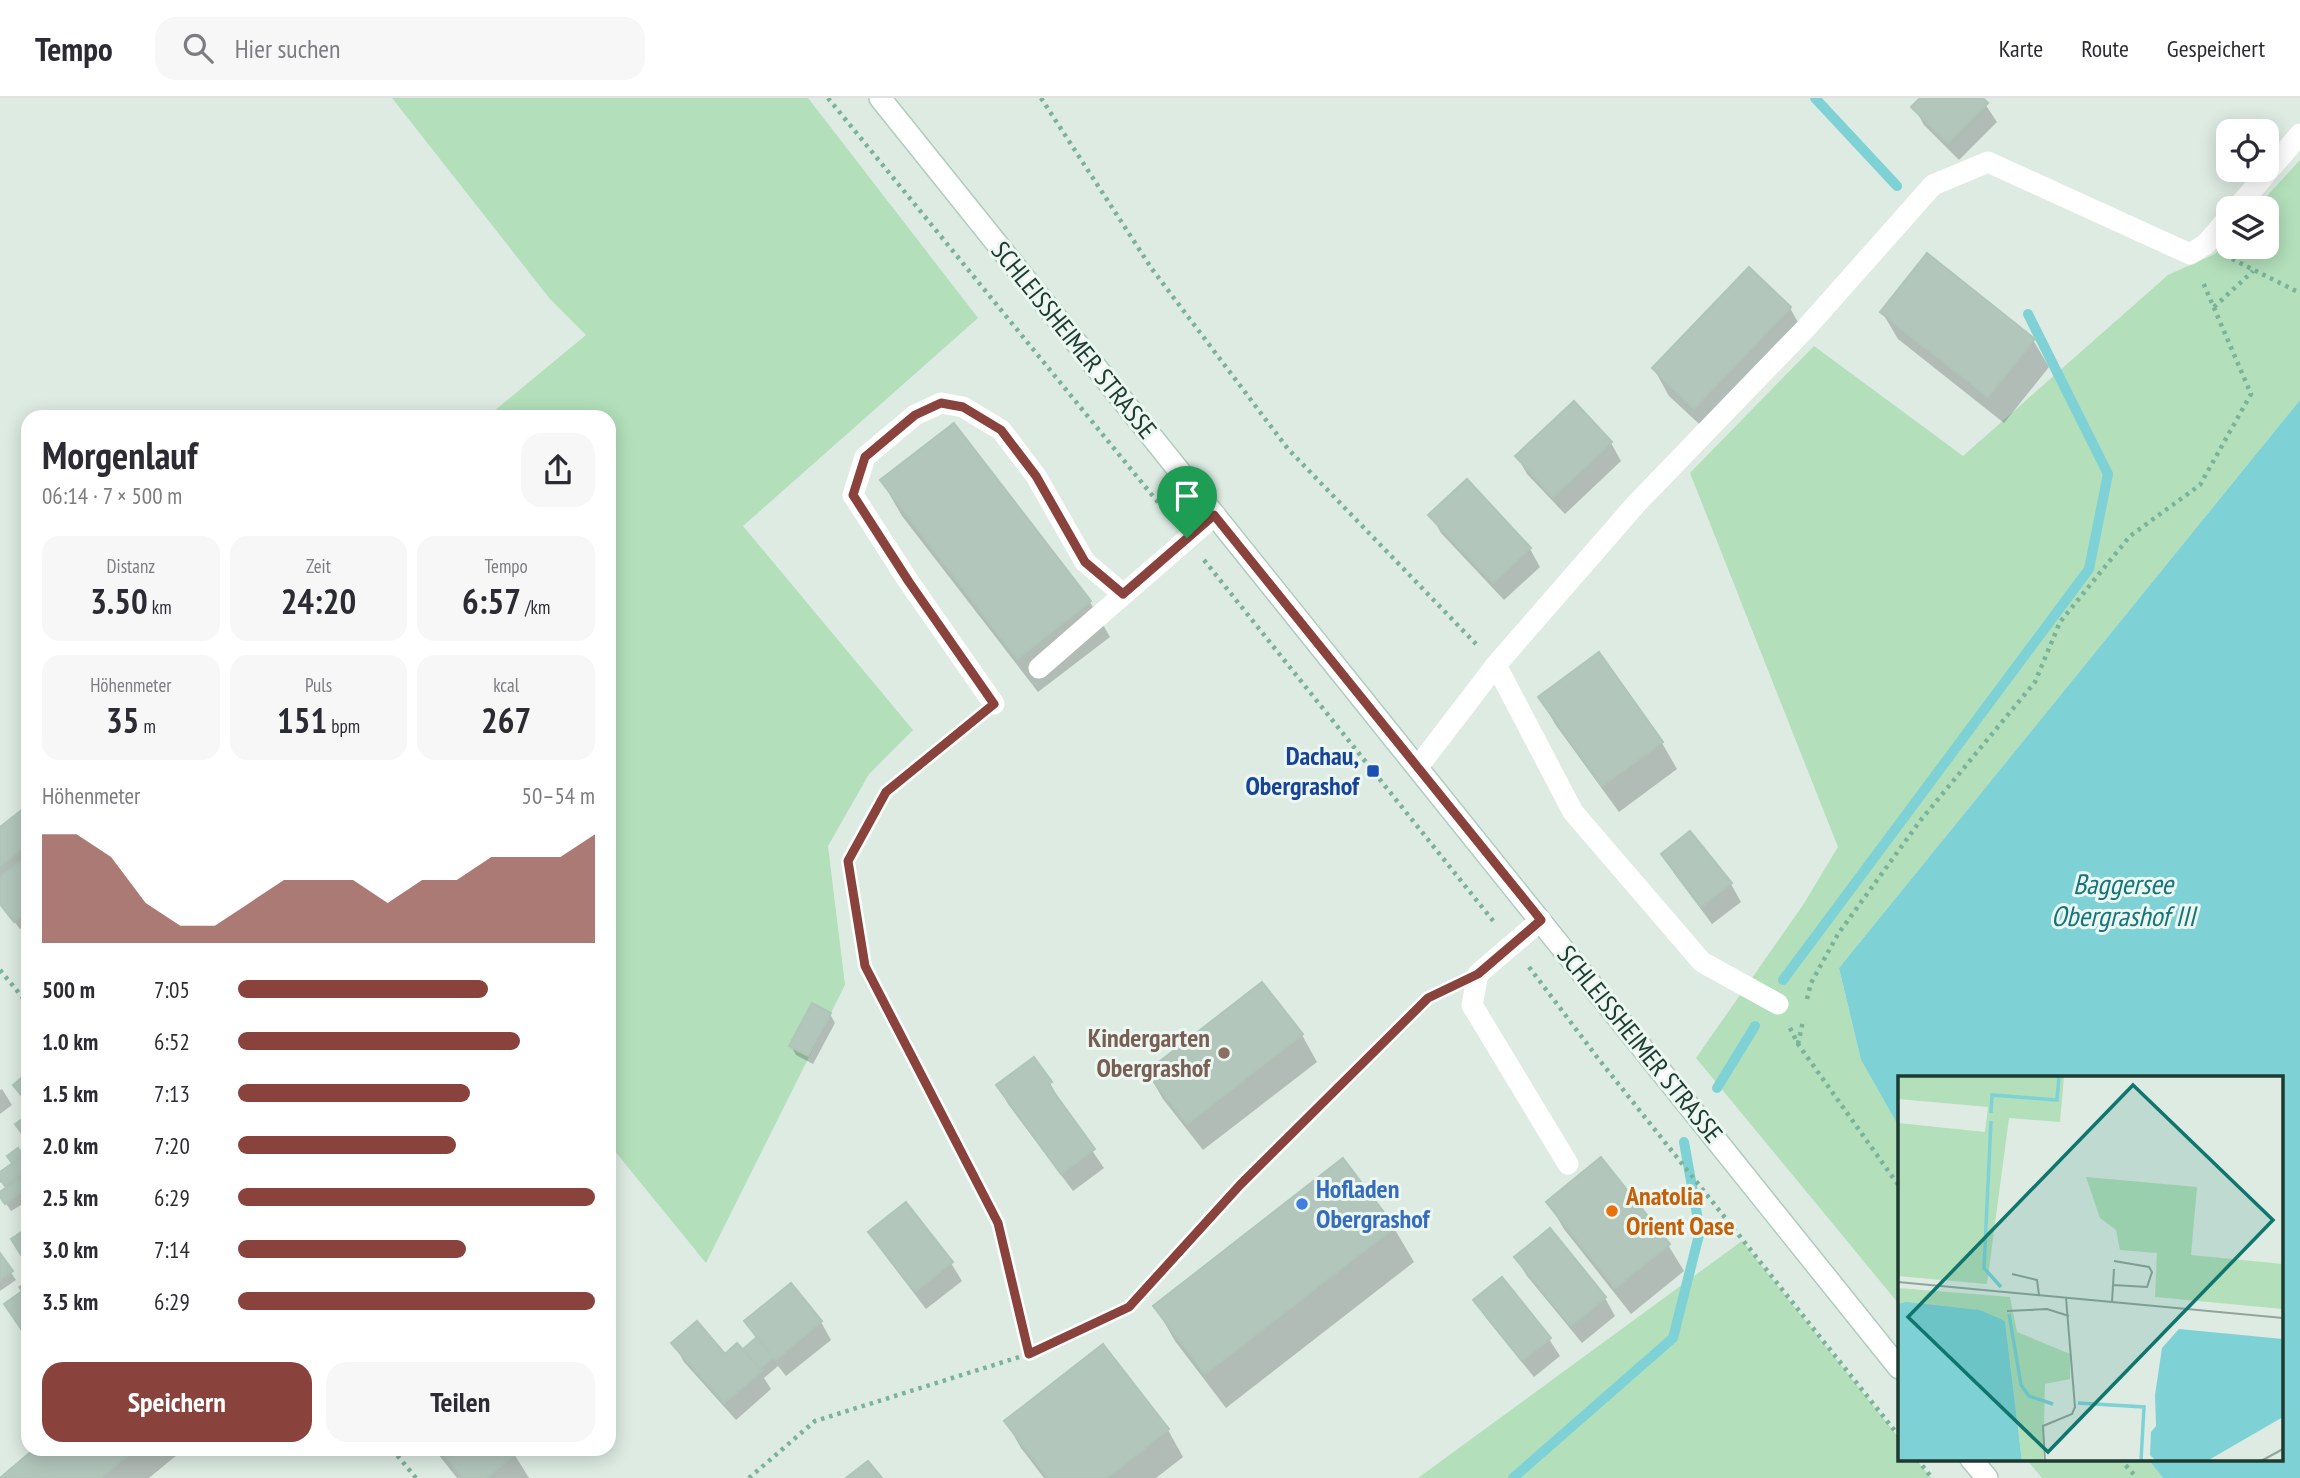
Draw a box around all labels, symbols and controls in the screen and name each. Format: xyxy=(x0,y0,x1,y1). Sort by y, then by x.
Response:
search box xyxy=(155,17,645,80)
text: Tempo xyxy=(35,27,113,70)
icon: search xyxy=(179,29,217,67)
text: Hier suchen xyxy=(235,32,341,65)
text: Karte xyxy=(1999,33,2043,64)
text: Route xyxy=(2081,33,2129,64)
text: Gespeichert xyxy=(2167,33,2265,64)
map controls xyxy=(2216,119,2279,259)
button: locate xyxy=(2216,119,2279,182)
button: layers xyxy=(2216,196,2279,259)
street label: SCHLEISSHEIMER STRASSE xyxy=(985,234,1164,445)
text: Morgenlauf xyxy=(42,430,197,479)
button: share xyxy=(521,433,595,507)
pin xyxy=(1157,466,1217,538)
icon: arrive xyxy=(1168,477,1206,515)
text: 06:14 · 7 × 500 m xyxy=(42,481,182,510)
text: Distanz xyxy=(107,554,155,578)
text: Zeit xyxy=(306,554,331,578)
text: Tempo xyxy=(485,554,528,578)
text: 3.50 xyxy=(90,578,148,624)
text: 24:20 xyxy=(281,578,356,624)
text: 6:57 xyxy=(462,578,521,624)
text: km xyxy=(148,595,172,619)
text: /km xyxy=(521,595,550,619)
text: Höhenmeter xyxy=(90,673,171,697)
text: Puls xyxy=(305,673,332,697)
text: kcal xyxy=(493,673,519,697)
text: 35 xyxy=(106,697,139,743)
text: 151 xyxy=(277,697,327,743)
text: 267 xyxy=(481,697,531,743)
text: m xyxy=(139,714,156,738)
text: bpm xyxy=(327,714,360,738)
place label: Dachau, Obergrashof xyxy=(1245,739,1361,802)
marker: Dachau, Obergrashof xyxy=(1365,763,1381,779)
text: Höhenmeter xyxy=(42,781,140,810)
text: 50–54 m xyxy=(522,781,595,810)
water label: Baggersee Obergrashof III xyxy=(2051,865,2198,934)
street label: SCHLEISSHEIMER STRASSE xyxy=(1551,938,1730,1149)
text: 500 m xyxy=(42,975,95,1004)
text: 7:05 xyxy=(154,975,190,1004)
place label: Kindergarten Obergrashof xyxy=(1088,1021,1212,1084)
text: 1.0 km xyxy=(42,1027,98,1056)
text: 6:52 xyxy=(154,1027,190,1056)
marker: Kindergarten Obergrashof xyxy=(1216,1045,1232,1061)
inset map xyxy=(1898,1076,2282,1460)
text: 1.5 km xyxy=(42,1079,98,1108)
text: 7:13 xyxy=(154,1079,190,1108)
text: 2.0 km xyxy=(42,1131,98,1160)
text: 7:20 xyxy=(154,1131,190,1160)
place label: Hofladen Obergrashof xyxy=(1316,1172,1432,1235)
place label: Anatolia Orient Oase xyxy=(1625,1179,1735,1242)
text: 2.5 km xyxy=(42,1183,98,1212)
text: 6:29 xyxy=(154,1183,190,1212)
marker: Hofladen Obergrashof xyxy=(1294,1196,1310,1212)
marker: Anatolia Orient Oase xyxy=(1604,1203,1620,1219)
text: 3.0 km xyxy=(42,1235,98,1264)
text: 7:14 xyxy=(154,1235,190,1264)
text: 3.5 km xyxy=(42,1287,98,1316)
text: 6:29 xyxy=(154,1287,190,1316)
button: Speichern xyxy=(42,1362,312,1442)
button: Teilen xyxy=(326,1362,595,1442)

